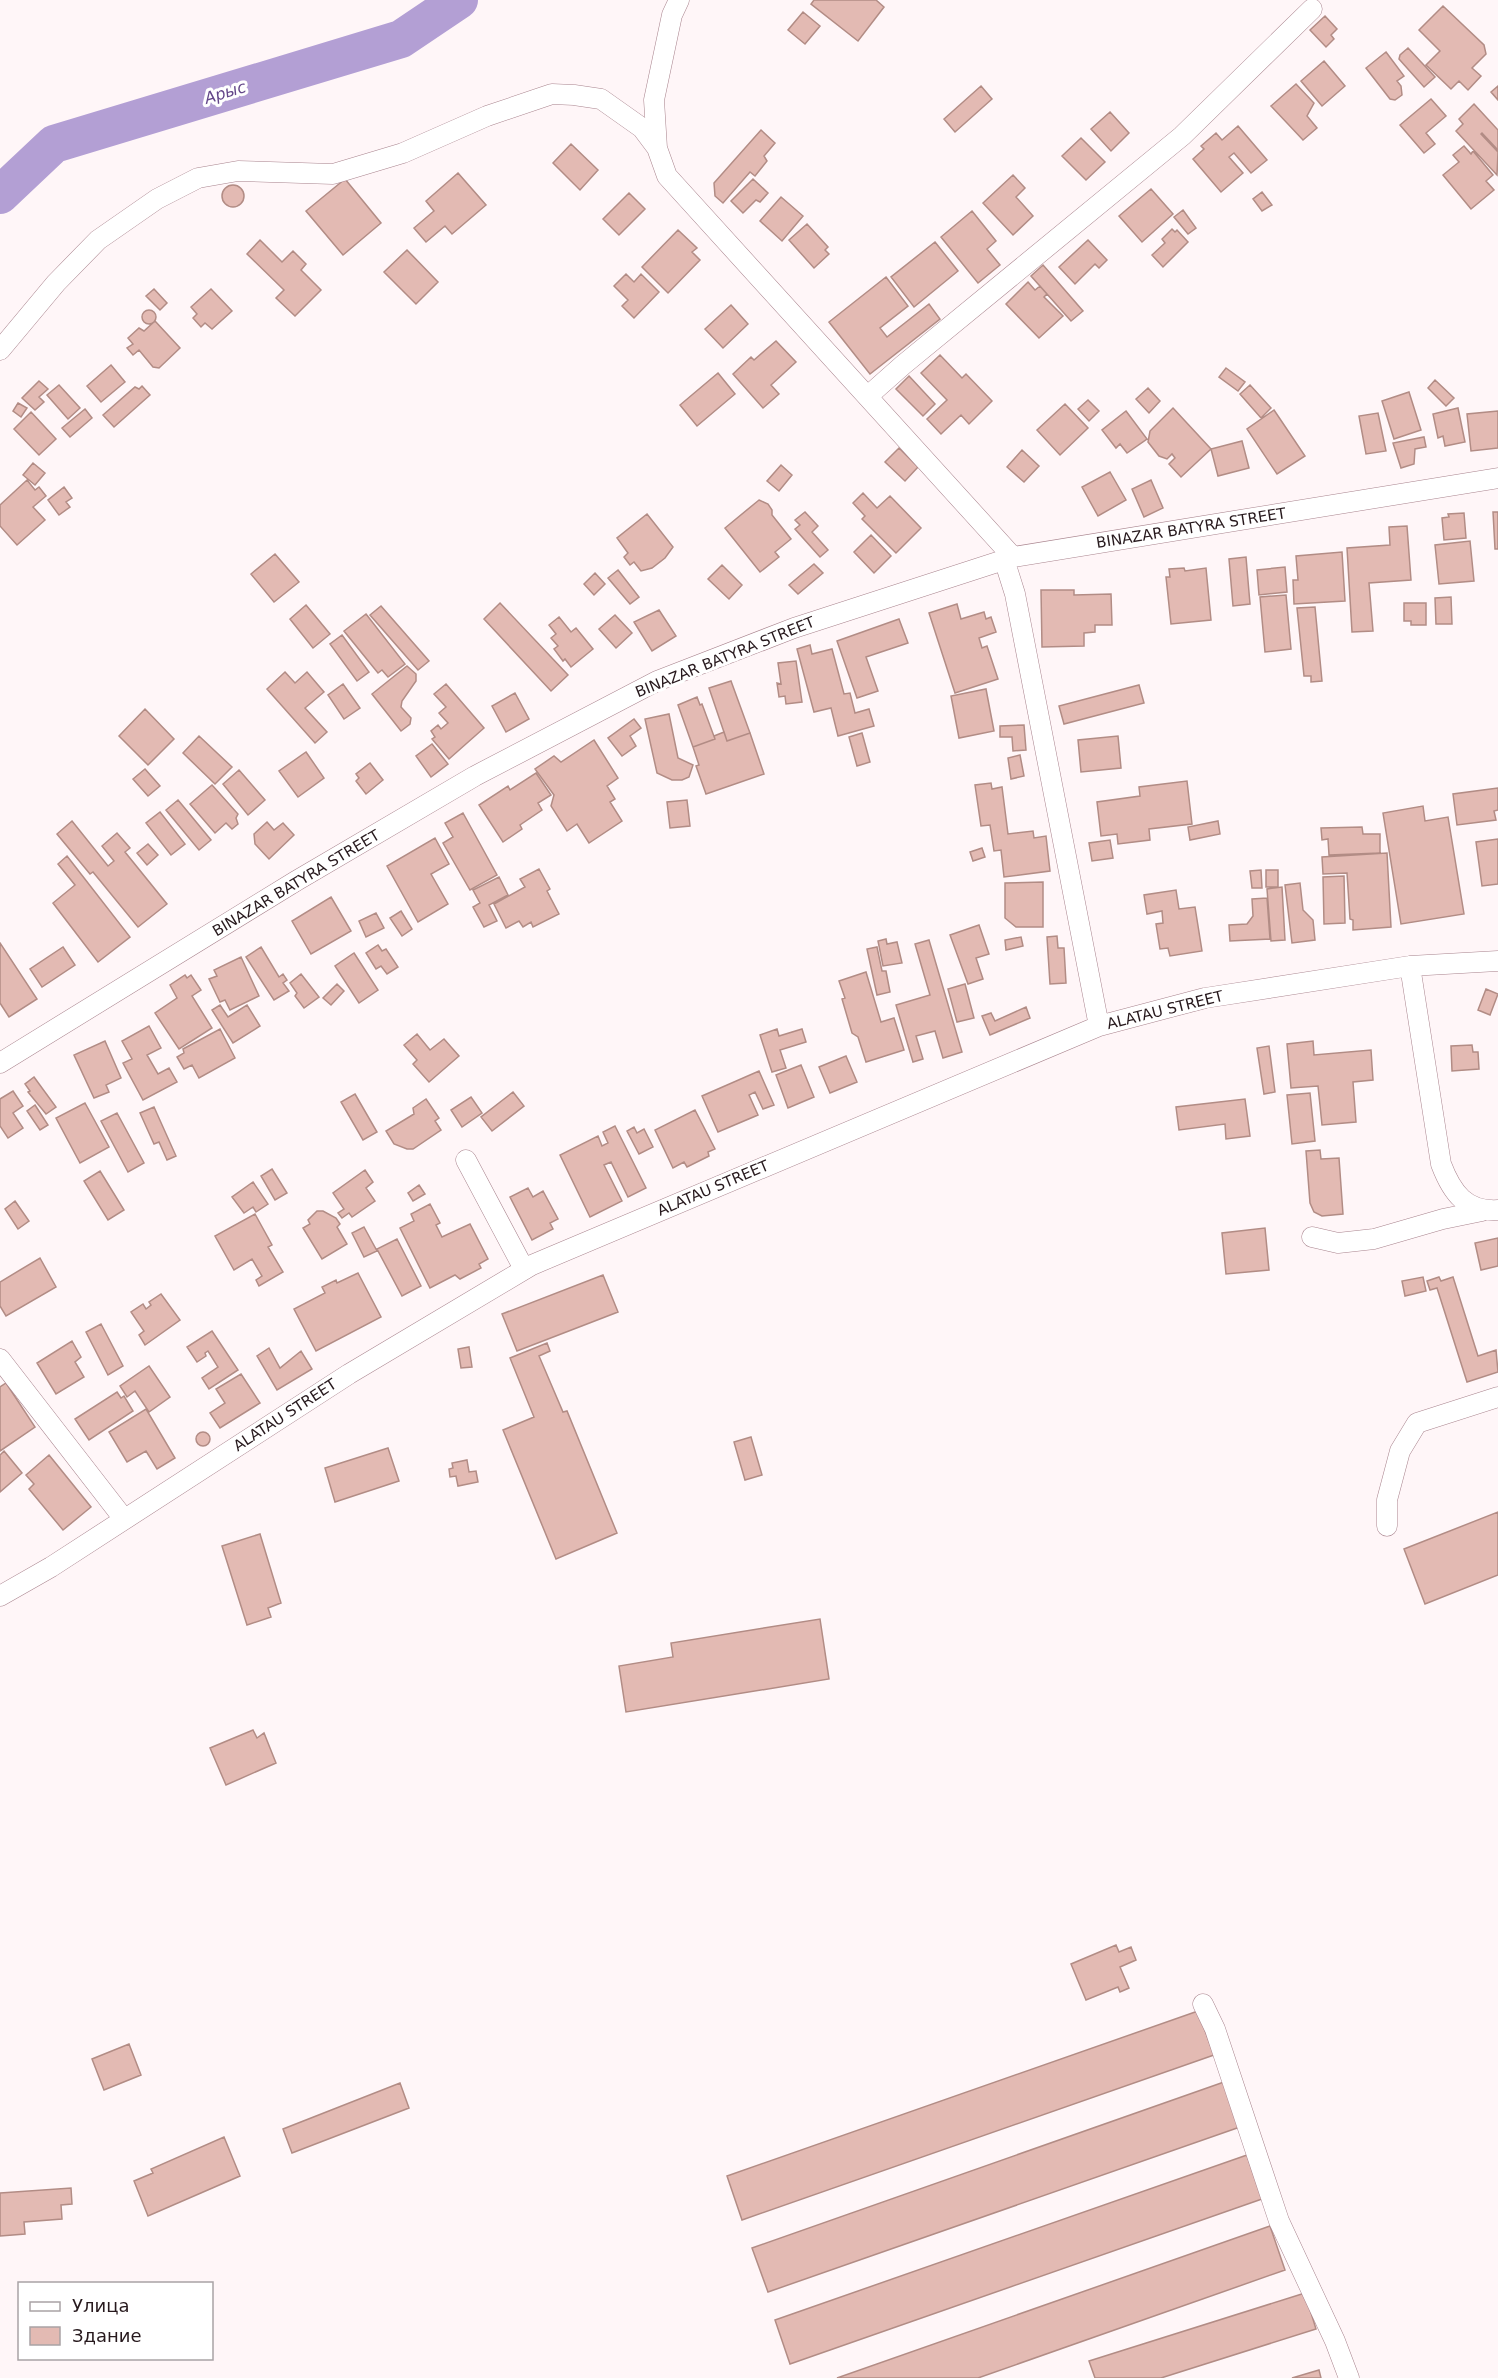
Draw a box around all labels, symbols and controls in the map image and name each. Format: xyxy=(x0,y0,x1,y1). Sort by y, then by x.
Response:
water label: Арыс xyxy=(201,77,248,108)
street label: BINAZAR BATYRA STREET xyxy=(1095,504,1288,552)
street label: BINAZAR BATYRA STREET xyxy=(633,612,818,701)
street label: BINAZAR BATYRA STREET xyxy=(209,825,384,940)
street label: ALATAU STREET xyxy=(1105,987,1226,1033)
street label: ALATAU STREET xyxy=(655,1156,772,1220)
street label: ALATAU STREET xyxy=(230,1375,341,1455)
legend xyxy=(18,2282,213,2360)
text: Улица xyxy=(72,2295,129,2316)
text: Здание xyxy=(72,2325,142,2346)

